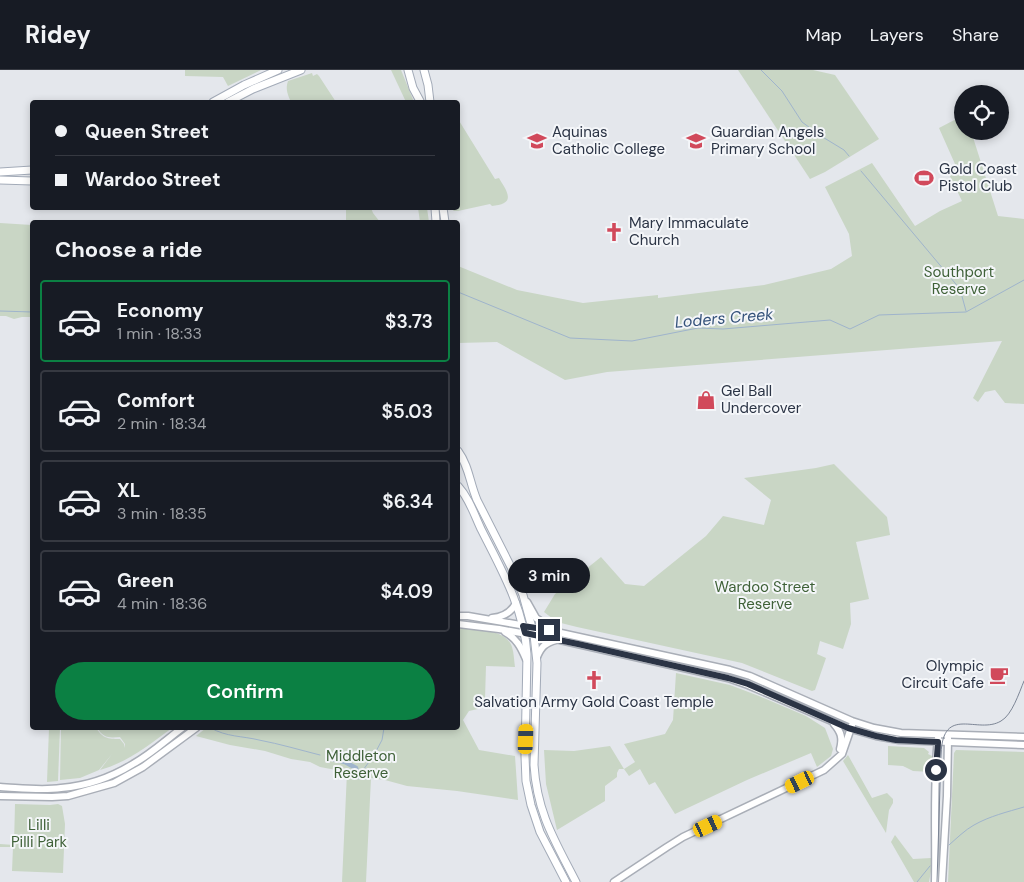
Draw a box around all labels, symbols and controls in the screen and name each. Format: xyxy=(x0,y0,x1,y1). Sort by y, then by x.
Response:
text: Ridey xyxy=(25,19,91,50)
text: Map xyxy=(806,23,842,47)
text: Layers xyxy=(870,23,924,47)
text: Share xyxy=(952,23,999,47)
map controls xyxy=(954,85,1009,140)
button: locate xyxy=(954,85,1009,140)
text: Queen Street xyxy=(85,119,209,144)
place label: Aquinas Catholic College xyxy=(552,122,665,159)
place label: Guardian Angels Primary School xyxy=(711,122,824,159)
school or university icon: Aquinas Catholic College xyxy=(526,130,548,152)
school or university icon: Guardian Angels Primary School xyxy=(685,130,707,152)
place label: Gold Coast Pistol Club xyxy=(939,159,1017,196)
text: Wardoo Street xyxy=(85,167,220,192)
sports icon: Gold Coast Pistol Club xyxy=(913,167,935,189)
place label: Mary Immaculate Church xyxy=(629,213,749,250)
church icon: Mary Immaculate Church xyxy=(603,221,625,243)
text: Choose a ride xyxy=(55,235,203,264)
park label: Southport Reserve xyxy=(924,262,994,299)
text: Economy xyxy=(117,298,204,323)
icon: car xyxy=(57,299,102,344)
water label: Loders Creek xyxy=(674,303,775,333)
text: $3.73 xyxy=(385,309,433,334)
text: 1 min · 18:33 xyxy=(117,323,202,344)
place label: Gel Ball Undercover xyxy=(721,381,802,418)
text: Comfort xyxy=(117,388,195,413)
icon: car xyxy=(57,389,102,434)
shop icon: Gel Ball Undercover xyxy=(695,389,717,411)
text: $5.03 xyxy=(382,399,433,424)
text: 2 min · 18:34 xyxy=(117,413,207,434)
text: XL xyxy=(117,478,140,503)
icon: car xyxy=(57,479,102,524)
text: $6.34 xyxy=(382,489,433,514)
text: 3 min · 18:35 xyxy=(117,503,207,524)
callout: 3 min xyxy=(508,558,590,592)
text: 3 min xyxy=(528,565,570,586)
text: Green xyxy=(117,568,174,593)
icon: car xyxy=(57,569,102,614)
park label: Wardoo Street Reserve xyxy=(715,577,816,614)
text: $4.09 xyxy=(381,579,433,604)
text: 4 min · 18:36 xyxy=(117,593,207,614)
route end xyxy=(538,619,560,641)
place label: Olympic Circuit Cafe xyxy=(901,656,984,693)
button: Confirm xyxy=(55,662,435,720)
cafe icon: Olympic Circuit Cafe xyxy=(988,664,1010,686)
church icon: Salvation Army Gold Coast Temple xyxy=(583,669,605,691)
place label: Salvation Army Gold Coast Temple xyxy=(474,692,714,712)
car xyxy=(517,724,534,754)
park label: Middleton Reserve xyxy=(326,746,396,783)
route start xyxy=(925,759,947,781)
car xyxy=(783,769,816,795)
car xyxy=(691,813,724,839)
park label: Lilli Pilli Park xyxy=(11,815,68,852)

